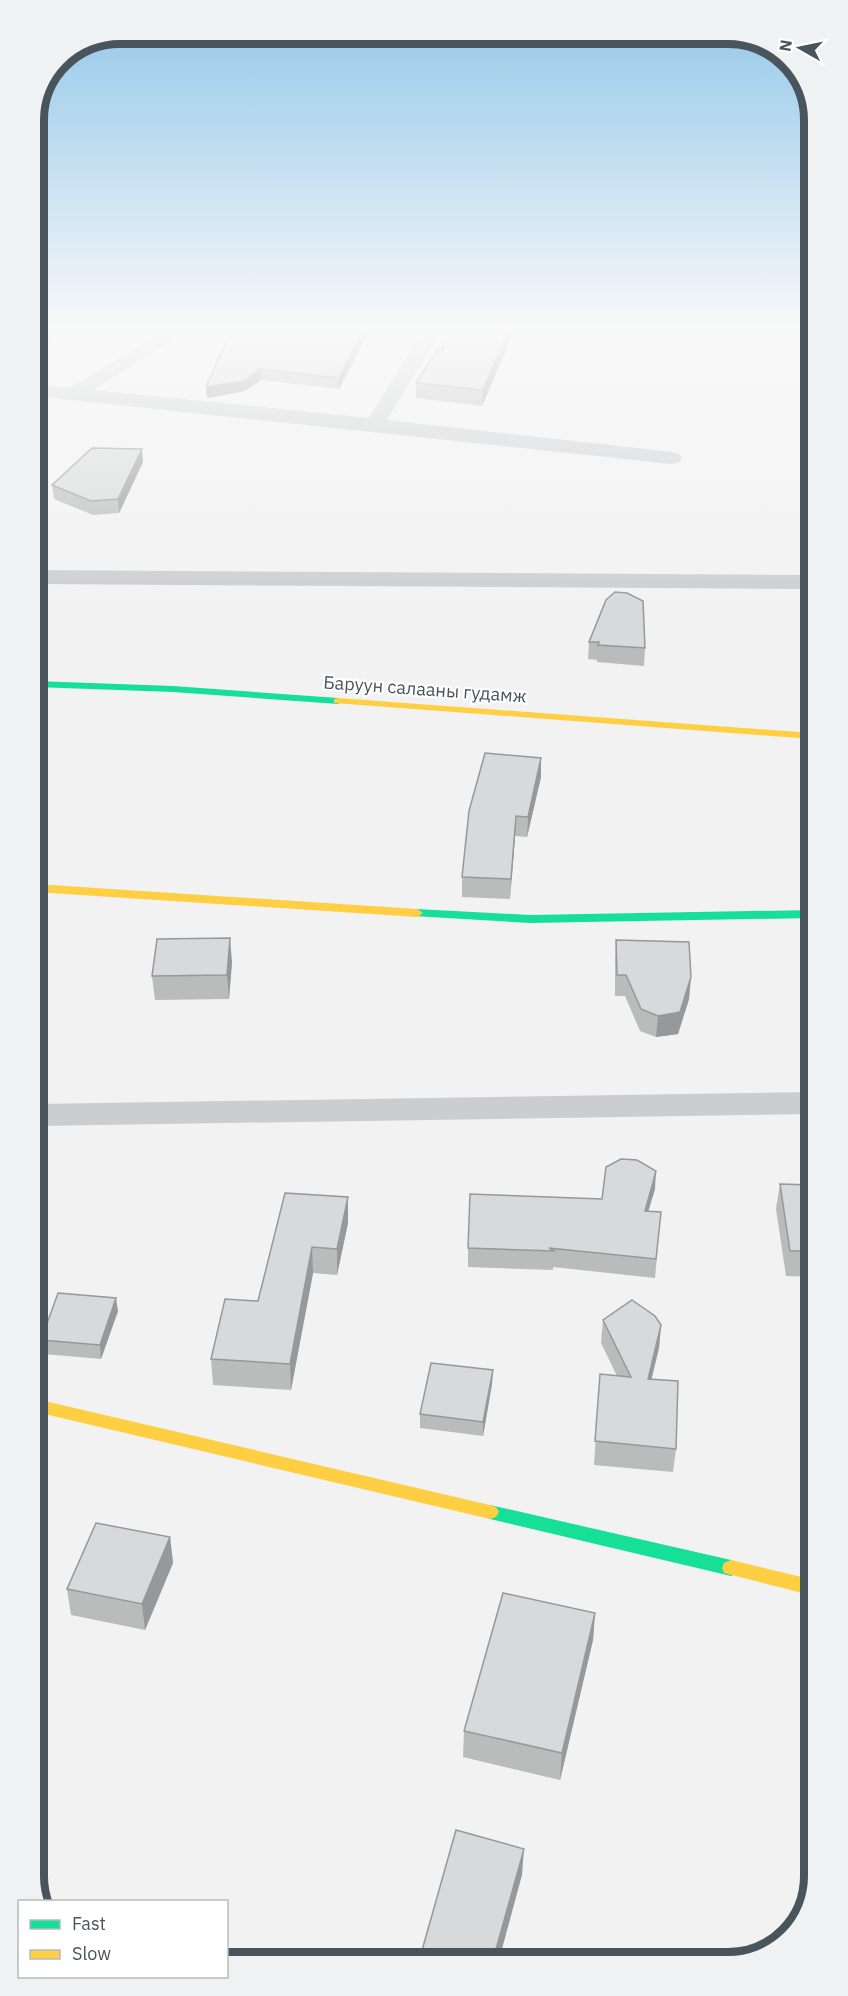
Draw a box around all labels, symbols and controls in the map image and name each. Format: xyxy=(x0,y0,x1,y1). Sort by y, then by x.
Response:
north arrow xyxy=(770,18,830,78)
text: N xyxy=(774,38,796,53)
street label: Баруун салааны гудамж xyxy=(323,670,528,708)
legend xyxy=(18,1900,228,1978)
text: Fast xyxy=(72,1912,106,1935)
text: Slow xyxy=(72,1942,111,1965)

